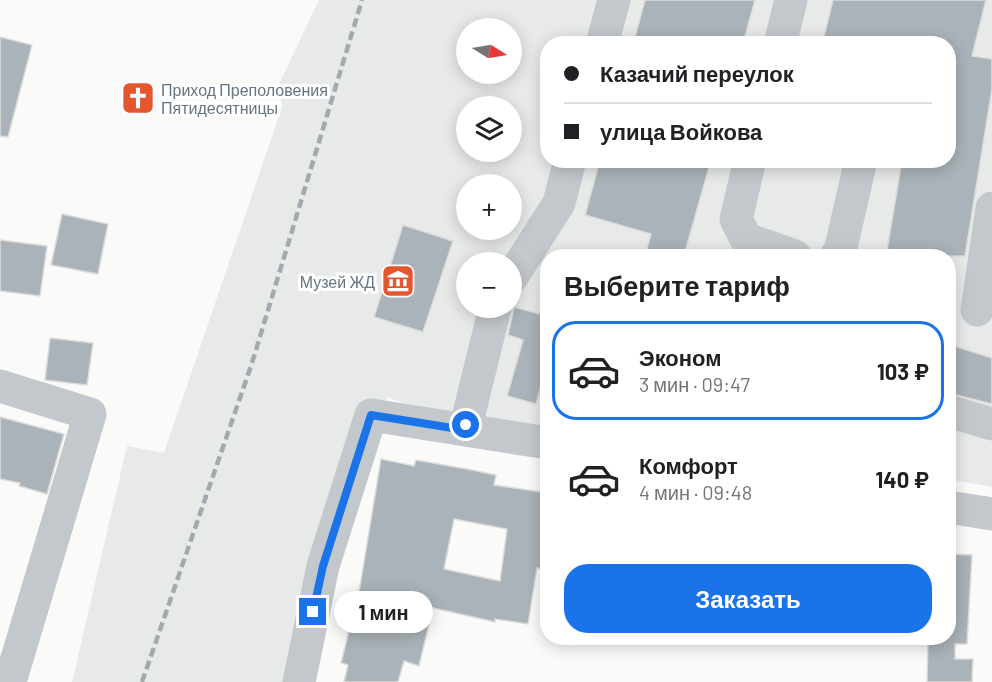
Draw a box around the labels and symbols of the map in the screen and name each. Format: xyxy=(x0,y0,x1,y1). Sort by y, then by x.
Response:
north arrow xyxy=(456,18,522,84)
church icon: Приход Преполовения Пятидесятницы xyxy=(120,80,156,116)
place label: Приход Преполовения Пятидесятницы xyxy=(161,80,328,117)
museum icon: Музей ЖД xyxy=(380,263,416,299)
place label: Музей ЖД xyxy=(300,272,375,291)
route start xyxy=(452,411,479,438)
callout: 1 мин xyxy=(334,591,433,633)
route end xyxy=(299,598,326,625)

